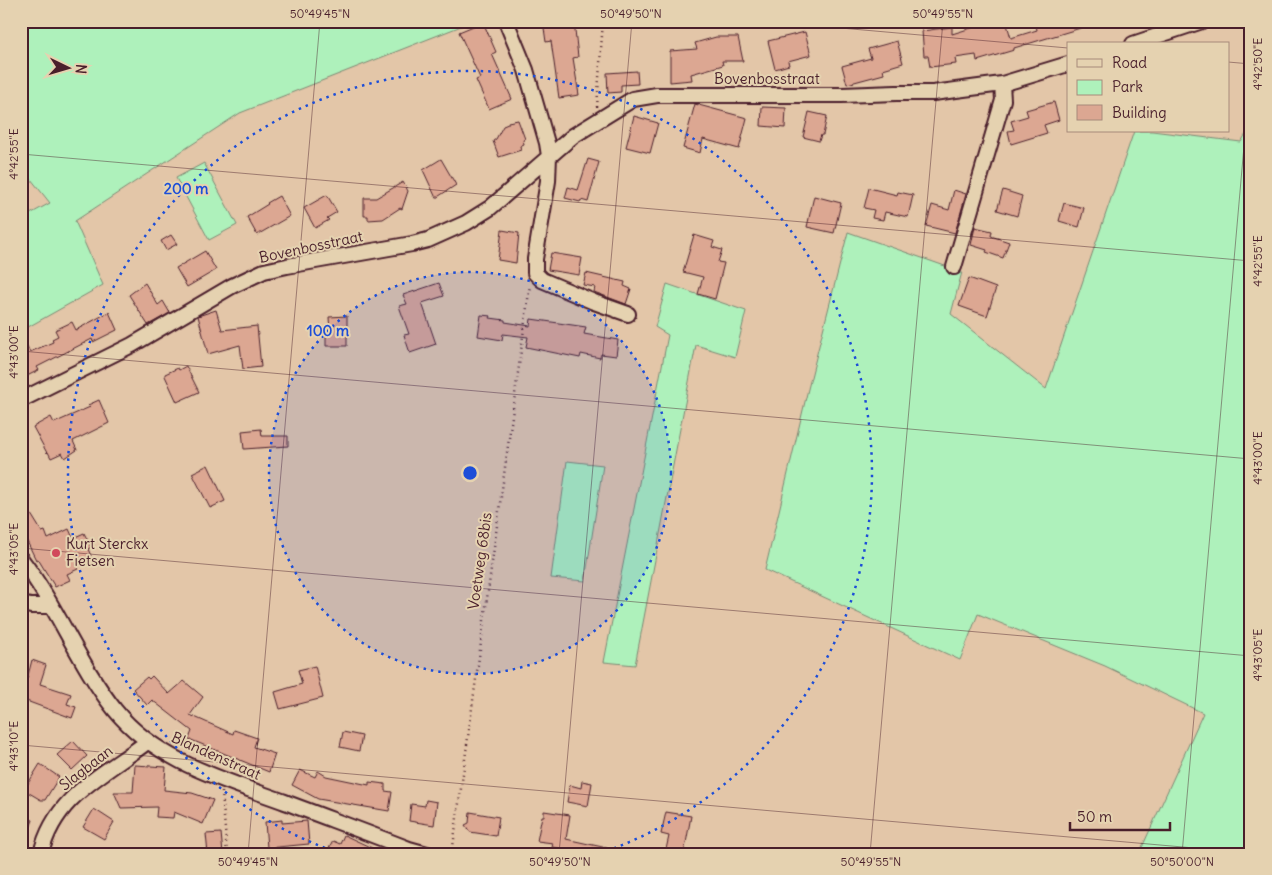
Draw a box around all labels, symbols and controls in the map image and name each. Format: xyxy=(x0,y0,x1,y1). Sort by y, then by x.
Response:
text: 50°49'45"N xyxy=(290,6,350,21)
text: 50°49'50"N xyxy=(600,6,662,21)
text: 50°49'55"N xyxy=(913,6,973,21)
text: 4°42'50"E xyxy=(1250,38,1265,90)
north arrow xyxy=(42,42,92,92)
legend xyxy=(1067,42,1230,132)
text: Road xyxy=(1112,53,1147,72)
text: N xyxy=(72,64,90,75)
street label: Bovenbosstraat xyxy=(714,69,820,88)
text: Park xyxy=(1112,77,1143,96)
text: Building xyxy=(1112,103,1167,122)
text: 4°42'55"E xyxy=(6,128,21,180)
text: 200 m xyxy=(164,179,208,198)
street label: Bovenbosstraat xyxy=(257,226,365,267)
text: 4°42'55"E xyxy=(1250,235,1265,287)
text: 100 m xyxy=(307,321,349,340)
text: 4°43'00"E xyxy=(6,325,21,379)
text: 4°43'00"E xyxy=(1250,431,1265,485)
centre of rings xyxy=(461,464,479,482)
street label: Voetweg 68bis xyxy=(463,511,496,611)
text: 4°43'05"E xyxy=(6,523,21,575)
place label: Kurt Sterckx Fietsen xyxy=(66,534,149,570)
marker: Kurt Sterckx Fietsen xyxy=(50,547,62,559)
text: 4°43'05"E xyxy=(1250,629,1265,681)
text: 4°43'10"E xyxy=(6,721,21,771)
street label: Blandenstraat xyxy=(169,727,264,784)
street label: Slagbaan xyxy=(55,741,116,794)
scale bar xyxy=(1070,800,1170,832)
text: 50 m xyxy=(1077,807,1112,826)
text: 50°49'45"N xyxy=(218,854,278,869)
text: 50°49'50"N xyxy=(529,854,591,869)
text: 50°49'55"N xyxy=(841,854,901,869)
text: 50°50'00"N xyxy=(1150,854,1214,869)

